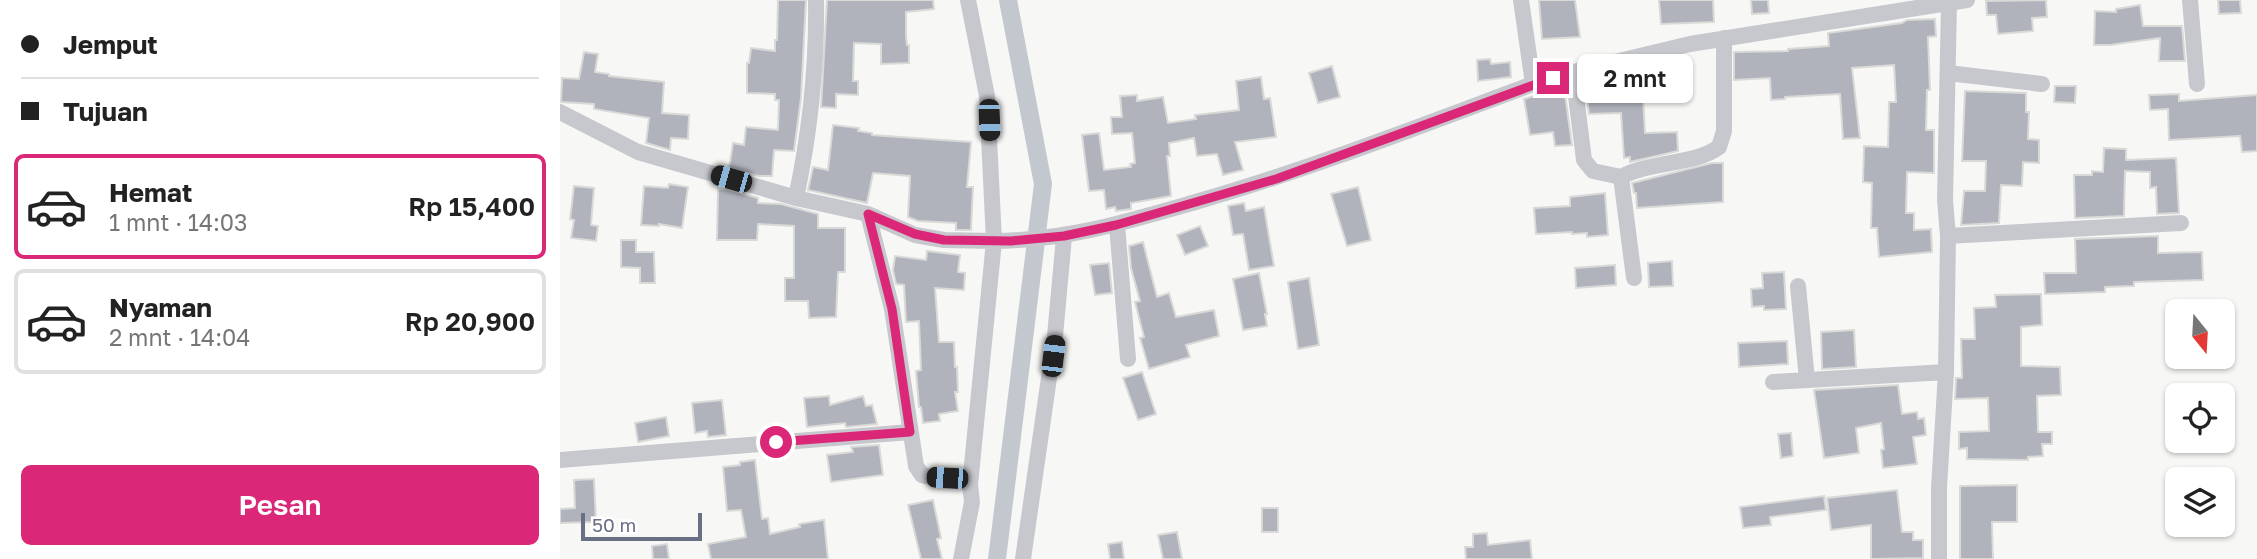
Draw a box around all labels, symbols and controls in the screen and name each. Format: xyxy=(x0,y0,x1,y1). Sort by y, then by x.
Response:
text: Jemput xyxy=(63,29,158,60)
callout: 2 mnt xyxy=(1578,54,1693,102)
route end xyxy=(1537,62,1569,94)
text: 2 mnt xyxy=(1604,64,1666,92)
text: Tujuan xyxy=(63,96,148,127)
car xyxy=(978,99,1001,141)
car xyxy=(708,163,755,195)
icon: car xyxy=(25,175,88,238)
text: Hemat xyxy=(109,177,192,208)
text: Rp 15,400 xyxy=(408,191,535,222)
text: 1 mnt · 14:03 xyxy=(109,208,248,236)
icon: car xyxy=(25,290,88,353)
text: Nyaman xyxy=(109,292,212,323)
north arrow xyxy=(2165,299,2235,369)
map controls xyxy=(2165,299,2235,537)
text: Rp 20,900 xyxy=(405,306,535,337)
text: 2 mnt · 14:04 xyxy=(109,323,250,351)
car xyxy=(1041,334,1066,378)
button: locate xyxy=(2165,383,2235,453)
route start xyxy=(760,426,792,458)
button: Pesan xyxy=(21,465,539,545)
car xyxy=(926,466,969,490)
button: layers xyxy=(2165,467,2235,537)
scale bar xyxy=(581,510,702,542)
text: 50 m xyxy=(592,513,636,536)

